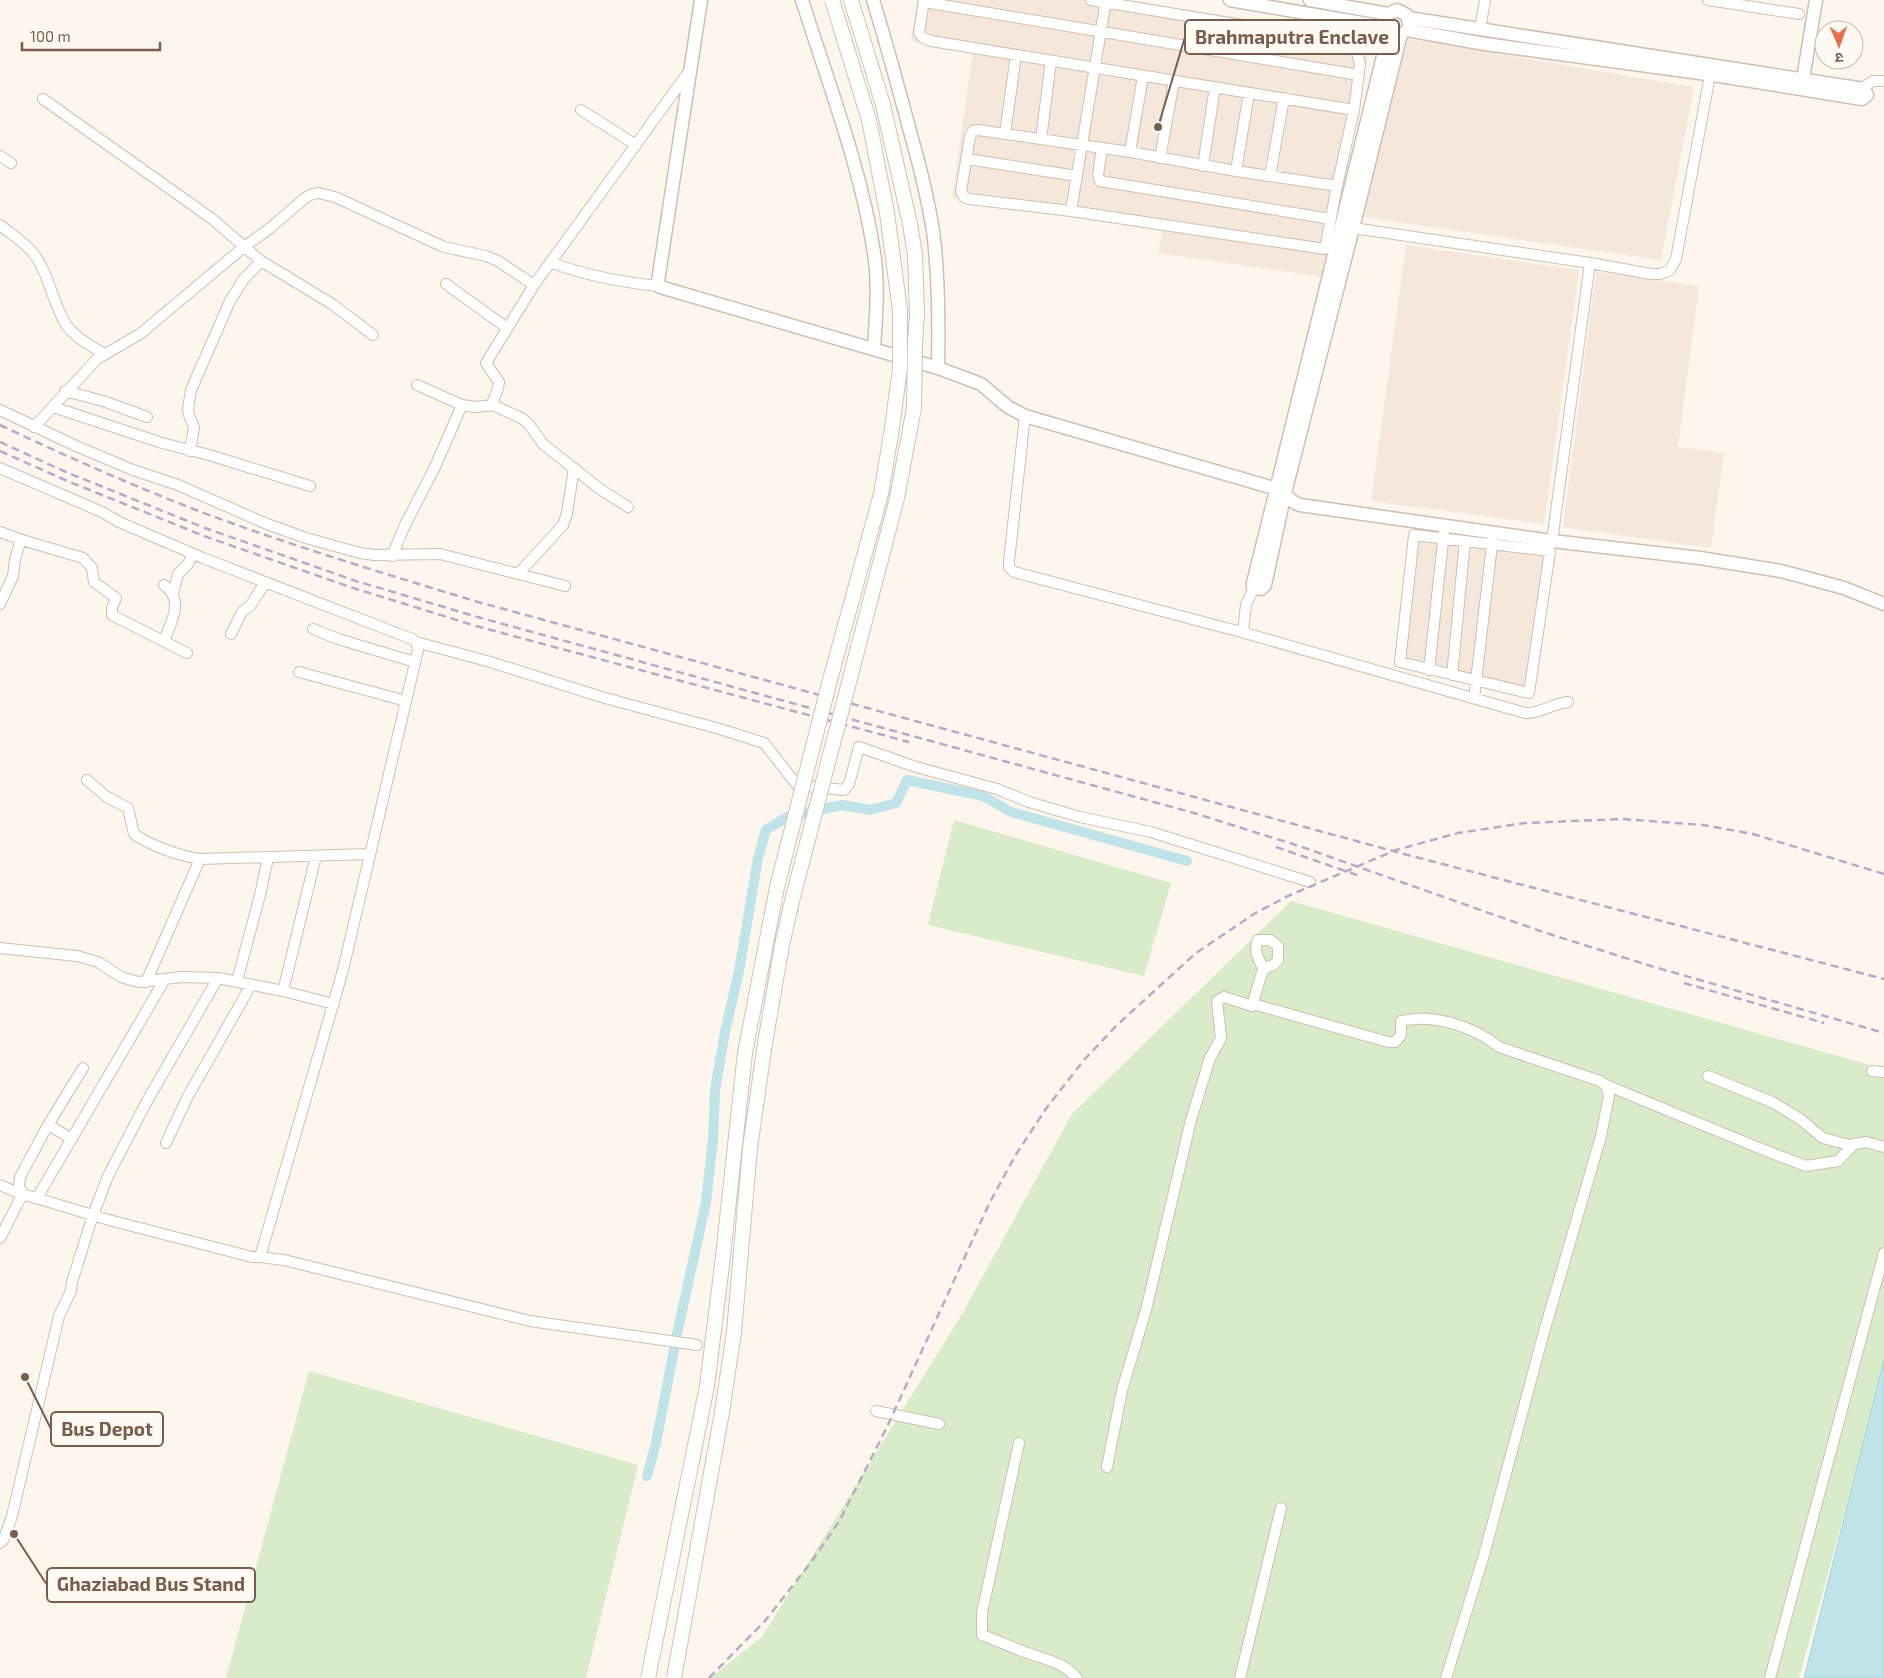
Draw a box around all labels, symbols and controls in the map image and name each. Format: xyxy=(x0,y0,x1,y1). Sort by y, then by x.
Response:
scale bar xyxy=(22,20,160,52)
callout: Brahmaputra Enclave xyxy=(1185,20,1399,54)
north arrow xyxy=(1814,20,1864,70)
text: Brahmaputra Enclave xyxy=(1195,25,1389,48)
text: 100 m xyxy=(30,27,71,45)
text: उ xyxy=(1834,50,1844,67)
callout: Bus Depot xyxy=(51,1412,163,1446)
text: Bus Depot xyxy=(61,1417,153,1440)
callout: Ghaziabad Bus Stand xyxy=(47,1568,255,1602)
text: Ghaziabad Bus Stand xyxy=(57,1572,245,1595)

